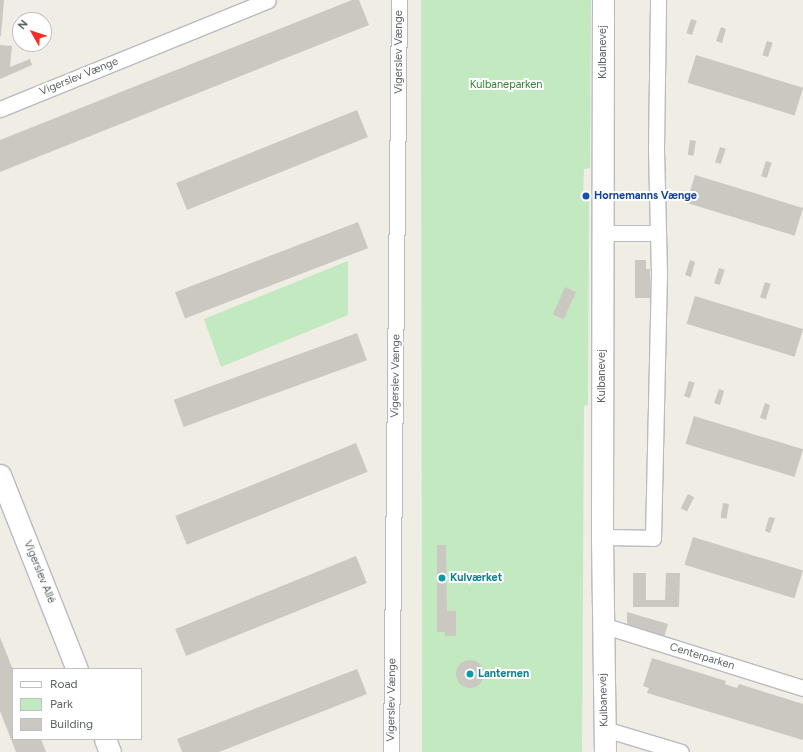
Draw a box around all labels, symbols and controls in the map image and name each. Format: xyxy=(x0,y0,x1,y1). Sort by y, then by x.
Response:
street label: Vigerslev Vænge xyxy=(392,10,406,94)
north arrow xyxy=(12,12,52,52)
text: N xyxy=(15,17,31,32)
street label: Kulbanevej xyxy=(596,25,610,79)
street label: Vigerslev Vænge xyxy=(38,55,120,99)
park label: Kulbaneparken xyxy=(470,78,542,92)
place label: Hornemanns Vænge xyxy=(594,189,697,203)
marker: Hornemanns Vænge xyxy=(581,191,591,201)
street label: Vigerslev Vænge xyxy=(389,334,403,418)
street label: Kulbanevej xyxy=(595,349,609,403)
street label: Vigerslev Allé xyxy=(20,539,58,605)
place label: Kulværket xyxy=(450,571,502,585)
marker: Kulværket xyxy=(437,573,447,583)
street label: Centerparken xyxy=(668,641,736,673)
street label: Vigerslev Vænge xyxy=(385,658,399,742)
place label: Lanternen xyxy=(478,667,529,681)
legend xyxy=(12,668,142,740)
marker: Lanternen xyxy=(465,669,475,679)
street label: Kulbanevej xyxy=(596,673,612,727)
text: Road xyxy=(50,677,78,691)
text: Park xyxy=(50,697,73,711)
text: Building xyxy=(50,717,93,731)

